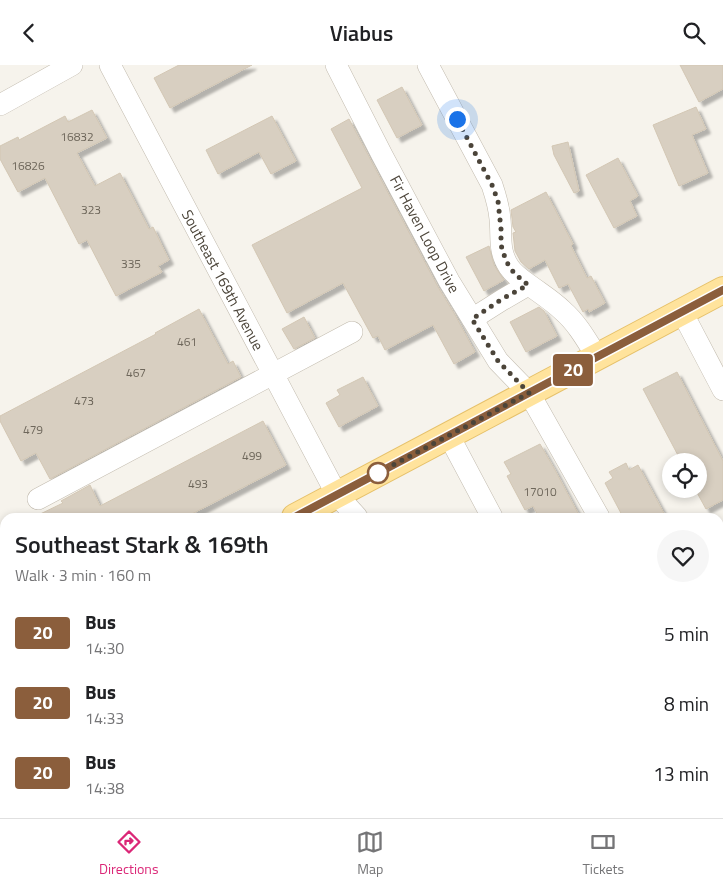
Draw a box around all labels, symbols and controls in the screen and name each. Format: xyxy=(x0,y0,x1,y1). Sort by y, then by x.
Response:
text: Viabus xyxy=(330,16,393,50)
icon: back xyxy=(15,19,43,47)
icon: search xyxy=(680,19,708,47)
your location xyxy=(445,107,470,132)
house number: 16832 xyxy=(60,127,94,146)
house number: 16826 xyxy=(11,156,45,175)
street label: Fir Haven Loop Drive xyxy=(384,171,466,297)
house number: 323 xyxy=(81,200,101,219)
street label: Southeast 169th Avenue xyxy=(176,205,270,355)
house number: 335 xyxy=(121,254,141,273)
house number: 461 xyxy=(177,332,197,351)
line badge: 20 xyxy=(550,354,596,386)
text: 20 xyxy=(563,356,583,383)
house number: 467 xyxy=(126,363,146,382)
house number: 473 xyxy=(74,391,94,410)
house number: 479 xyxy=(23,420,43,439)
house number: 499 xyxy=(242,446,262,465)
map controls xyxy=(662,453,707,498)
button: locate xyxy=(662,453,707,498)
unlabelled marker xyxy=(367,462,389,484)
house number: 493 xyxy=(188,474,208,493)
house number: 17010 xyxy=(523,482,557,501)
text: Southeast Stark & 169th xyxy=(15,526,269,562)
button: heart xyxy=(657,530,709,582)
text: Walk · 3 min · 160 m xyxy=(15,563,151,587)
text: Bus xyxy=(85,607,116,636)
text: 20 xyxy=(32,619,53,646)
text: 5 min xyxy=(664,619,709,648)
text: 14:30 xyxy=(85,636,124,660)
text: Bus xyxy=(85,677,116,706)
text: 20 xyxy=(32,689,53,716)
text: 8 min xyxy=(664,689,709,718)
text: 14:33 xyxy=(85,706,124,730)
text: Bus xyxy=(85,747,116,776)
text: 20 xyxy=(32,759,53,786)
text: 13 min xyxy=(653,759,709,788)
text: 14:38 xyxy=(85,776,124,800)
tab: Directions xyxy=(99,828,158,879)
tab: Map xyxy=(356,828,384,879)
tab: Tickets xyxy=(582,828,624,879)

